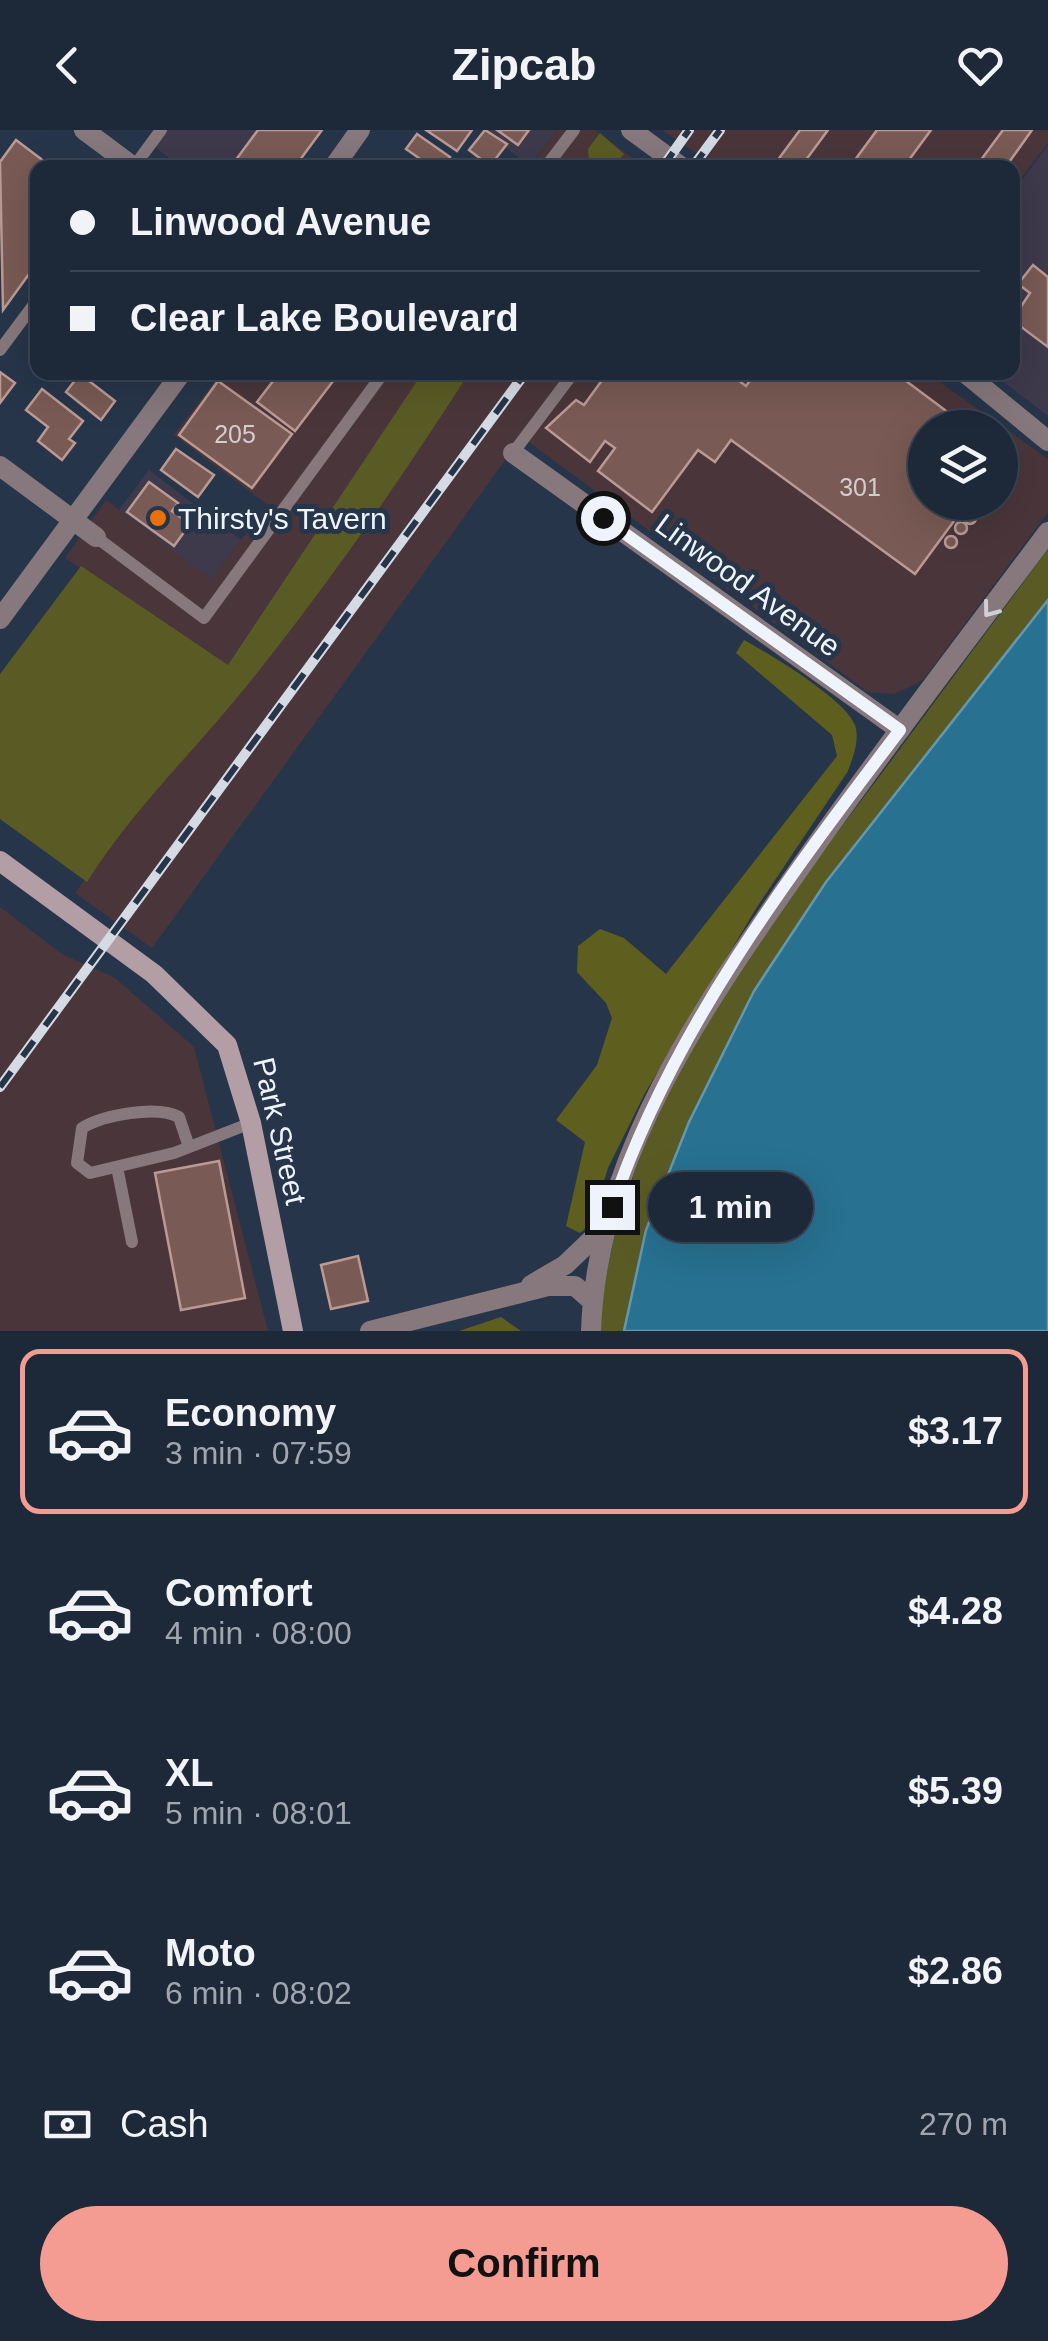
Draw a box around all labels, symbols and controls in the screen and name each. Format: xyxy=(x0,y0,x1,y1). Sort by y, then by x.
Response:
icon: back xyxy=(40,38,95,93)
icon: heart xyxy=(953,38,1008,93)
text: Zipcab xyxy=(451,39,597,90)
text: Linwood Avenue xyxy=(130,201,431,243)
text: Clear Lake Boulevard xyxy=(130,297,519,339)
map controls xyxy=(908,410,1018,520)
button: layers xyxy=(908,410,1018,520)
house number: 205 xyxy=(214,420,256,448)
house number: 301 xyxy=(839,473,881,501)
route start xyxy=(581,496,626,541)
place label: Thirsty's Tavern xyxy=(178,502,387,535)
marker: Thirsty's Tavern xyxy=(147,507,169,529)
street label: Linwood Avenue xyxy=(649,507,847,663)
one-way arrow xyxy=(984,599,1001,617)
street label: Park Street xyxy=(247,1054,313,1208)
callout: 1 min xyxy=(647,1172,812,1242)
route end xyxy=(590,1185,635,1230)
text: 1 min xyxy=(689,1189,772,1225)
icon: car xyxy=(45,1387,135,1477)
text: Economy xyxy=(165,1392,336,1434)
text: $3.17 xyxy=(908,1410,1003,1452)
text: 3 min · 07:59 xyxy=(165,1435,352,1471)
icon: car xyxy=(45,1567,135,1657)
text: Comfort xyxy=(165,1572,313,1614)
text: $4.28 xyxy=(908,1590,1003,1632)
text: 4 min · 08:00 xyxy=(165,1615,352,1651)
icon: car xyxy=(45,1747,135,1837)
text: XL xyxy=(165,1752,214,1794)
text: $5.39 xyxy=(908,1770,1003,1812)
text: 5 min · 08:01 xyxy=(165,1795,352,1831)
icon: car xyxy=(45,1927,135,2017)
text: Moto xyxy=(165,1932,256,1974)
text: $2.86 xyxy=(908,1950,1003,1992)
text: 6 min · 08:02 xyxy=(165,1975,352,2011)
icon: cash xyxy=(40,2097,95,2152)
text: Cash xyxy=(120,2103,209,2145)
text: 270 m xyxy=(919,2106,1008,2142)
button: Confirm xyxy=(40,2206,1008,2321)

